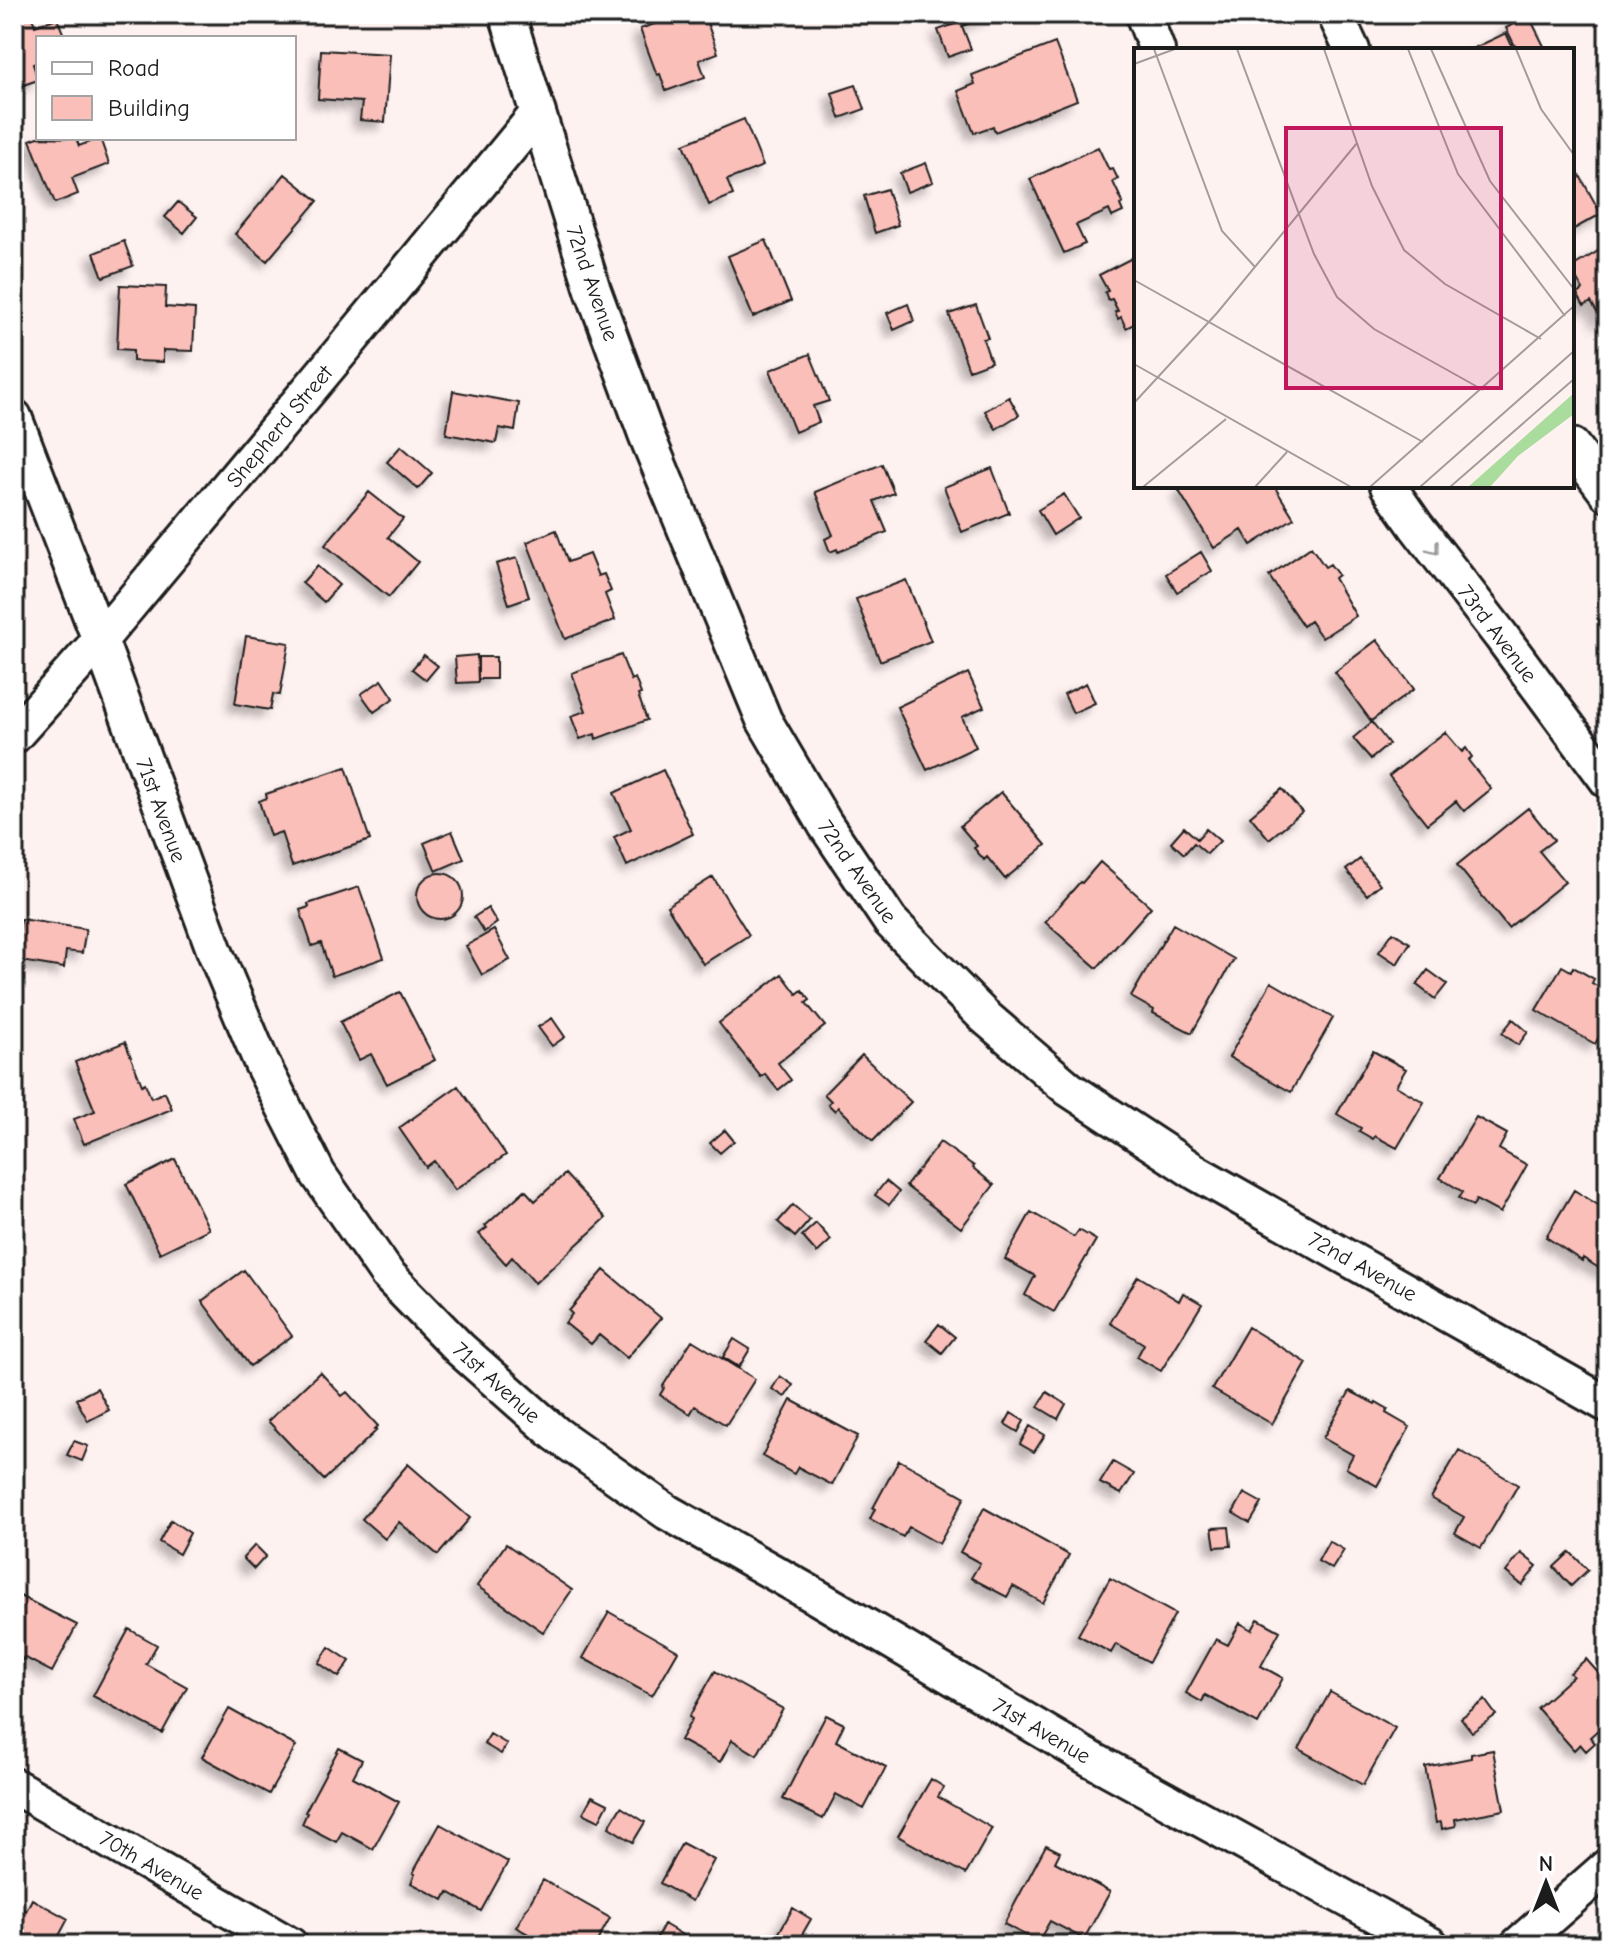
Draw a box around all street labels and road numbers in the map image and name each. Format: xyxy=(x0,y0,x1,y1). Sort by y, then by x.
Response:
street label: 72nd Avenue xyxy=(560,222,624,344)
street label: Shepherd Street xyxy=(221,360,339,493)
street label: 73rd Avenue xyxy=(1452,580,1542,688)
street label: 71st Avenue xyxy=(130,755,192,866)
street label: 72nd Avenue xyxy=(812,815,902,928)
street label: 72nd Avenue xyxy=(1304,1226,1421,1307)
street label: 71st Avenue xyxy=(447,1337,545,1429)
street label: 71st Avenue xyxy=(988,1692,1095,1769)
street label: 70th Avenue xyxy=(95,1826,208,1906)

